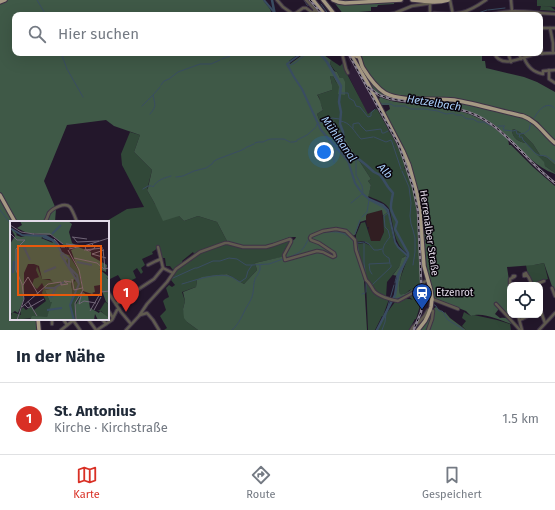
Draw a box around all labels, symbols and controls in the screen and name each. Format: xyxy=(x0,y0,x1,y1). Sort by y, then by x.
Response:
search box xyxy=(12,12,543,56)
icon: search xyxy=(26,23,48,45)
text: Hier suchen xyxy=(58,25,139,43)
water label: Hetzelbach xyxy=(406,92,462,114)
water label: Mühlkanal xyxy=(319,114,359,164)
your location xyxy=(314,142,334,162)
water label: Alb xyxy=(374,160,395,181)
street label: Herrenalber Straße xyxy=(417,189,441,277)
inset map xyxy=(10,221,109,320)
pin: 1 xyxy=(113,279,139,312)
station icon: Etzenrot xyxy=(411,282,433,310)
map controls xyxy=(507,282,543,318)
button: locate xyxy=(507,282,543,318)
place label: Etzenrot xyxy=(436,287,474,299)
text: In der Nähe xyxy=(16,346,105,367)
text: St. Antonius xyxy=(54,402,136,420)
text: 1 xyxy=(26,411,32,426)
text: 1.5 km xyxy=(502,411,539,426)
text: Kirche · Kirchstraße xyxy=(54,420,168,435)
tab: Karte xyxy=(73,464,100,501)
tab: Route xyxy=(246,464,275,501)
tab: Gespeichert xyxy=(422,464,482,501)

